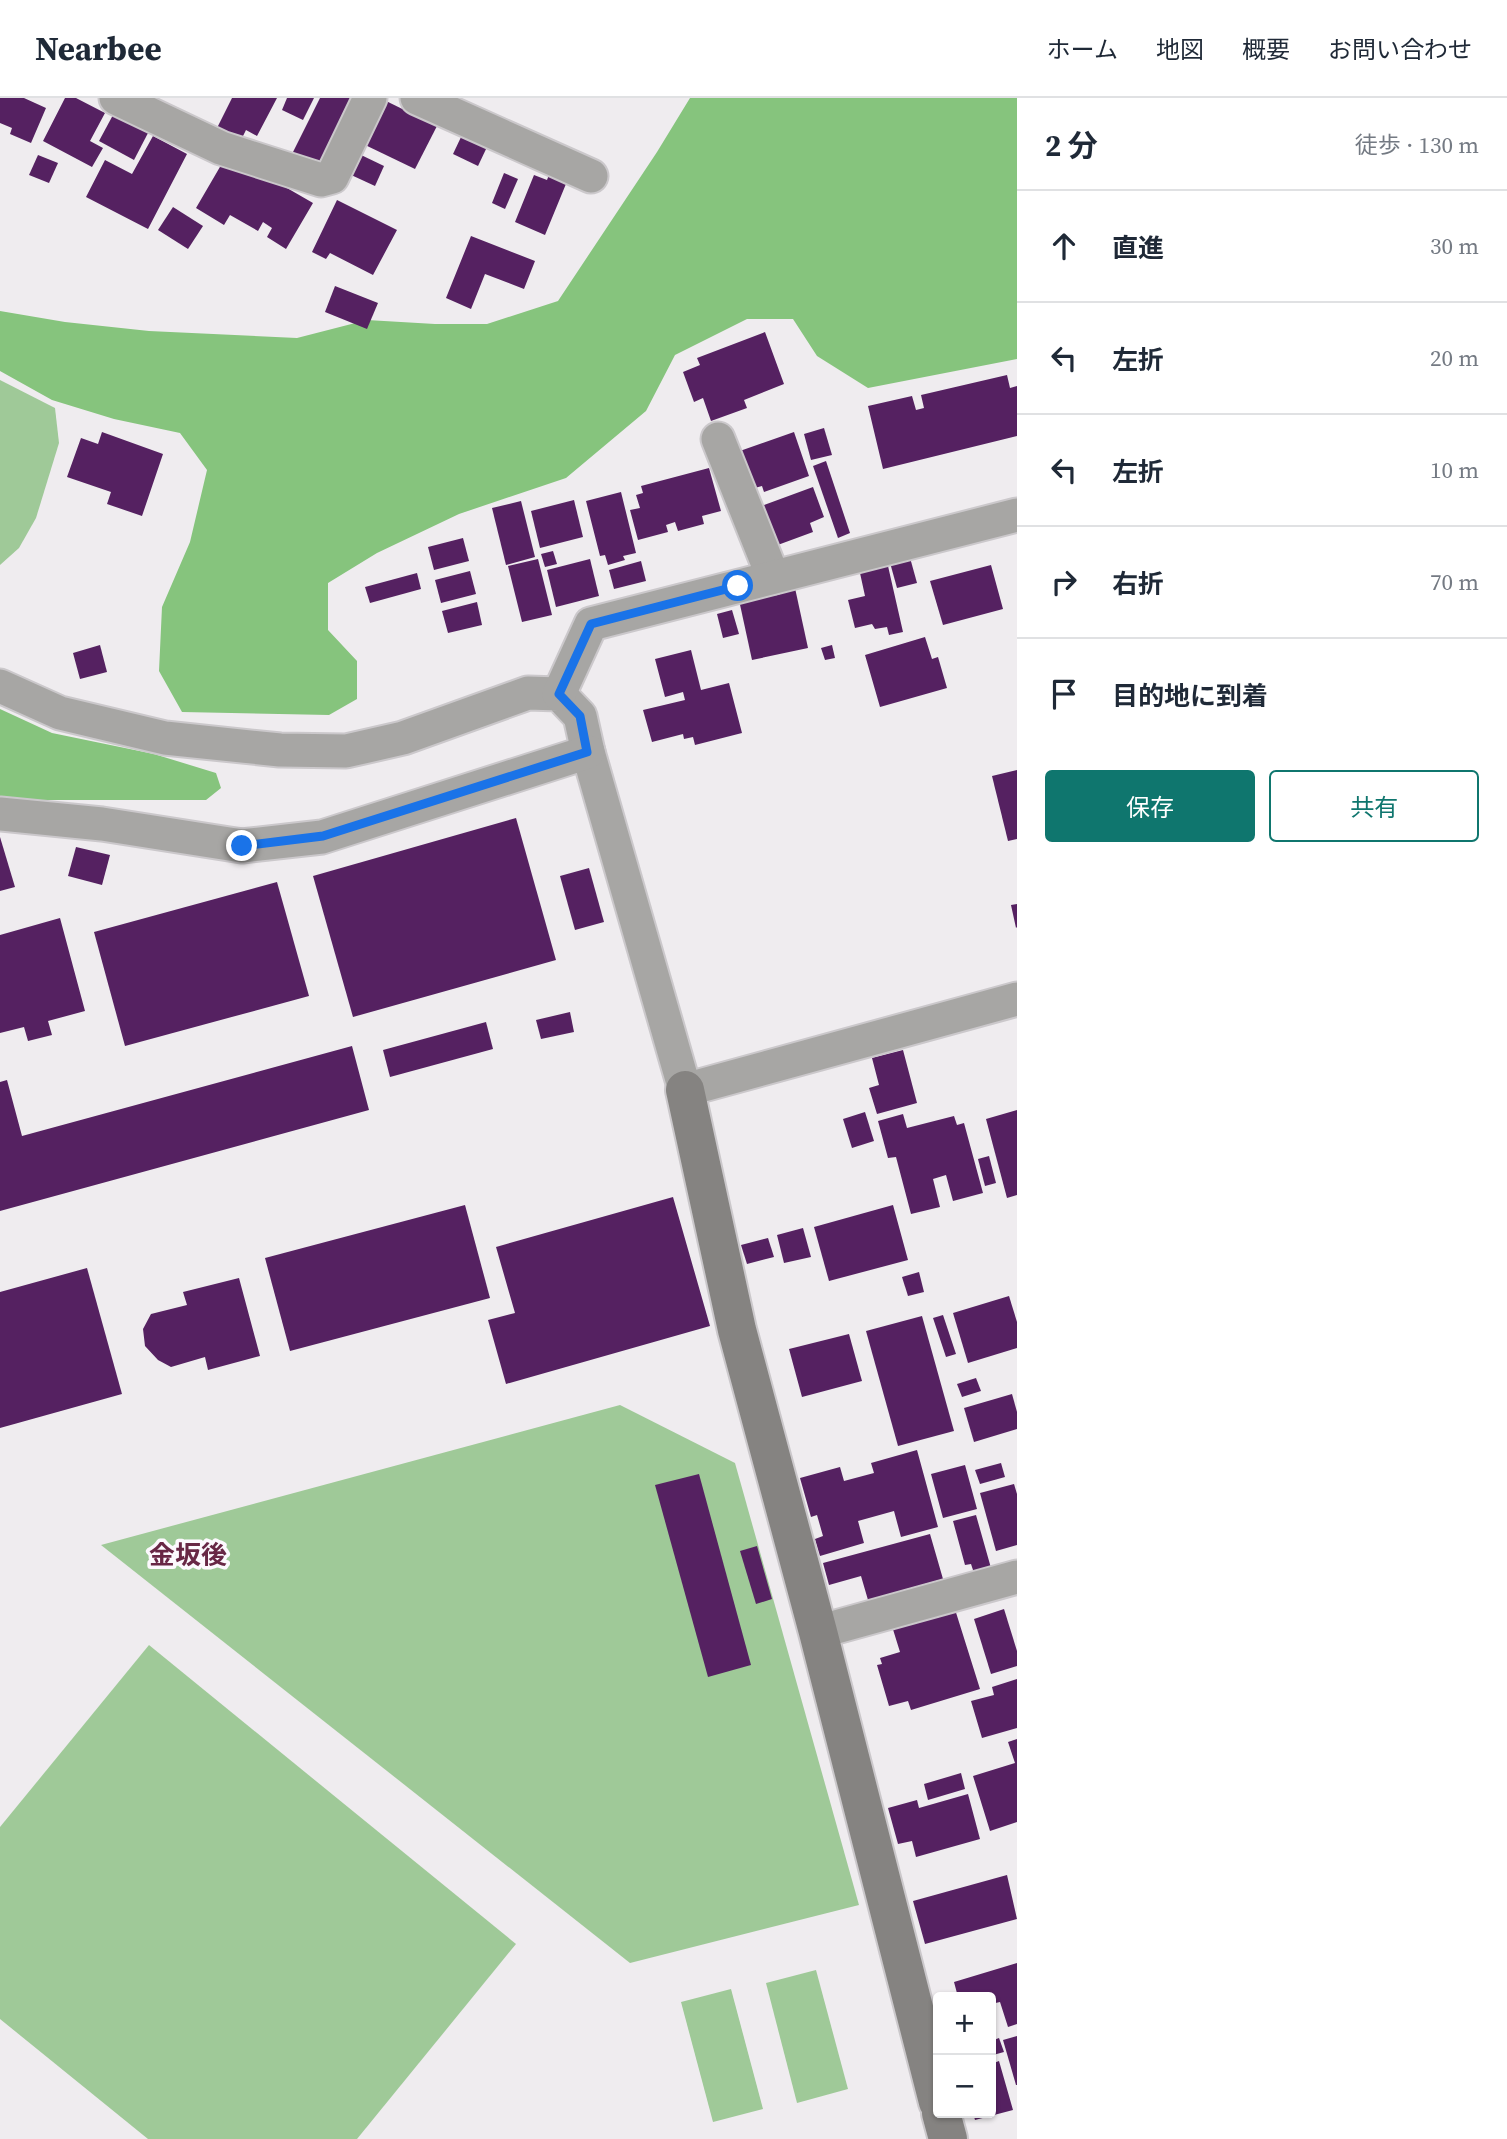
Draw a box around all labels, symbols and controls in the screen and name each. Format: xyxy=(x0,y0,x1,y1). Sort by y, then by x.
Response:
text: Nearbee xyxy=(35,26,162,71)
text: ホーム xyxy=(1047,33,1118,66)
text: 地図 xyxy=(1156,33,1204,66)
text: 概要 xyxy=(1242,33,1290,66)
text: お問い合わせ xyxy=(1328,33,1472,66)
text: 2 分 xyxy=(1045,125,1098,166)
text: 徒歩 · 130 m xyxy=(1355,129,1479,161)
icon: ahead xyxy=(1045,227,1083,265)
text: 直進 xyxy=(1112,230,1164,266)
text: 30 m xyxy=(1430,230,1479,262)
icon: left xyxy=(1045,339,1083,377)
text: 左折 xyxy=(1112,342,1164,378)
text: 20 m xyxy=(1430,342,1479,374)
icon: left xyxy=(1045,451,1083,489)
text: 左折 xyxy=(1112,454,1164,490)
text: 10 m xyxy=(1430,454,1479,486)
icon: right xyxy=(1045,563,1083,601)
text: 右折 xyxy=(1112,566,1164,602)
text: 70 m xyxy=(1430,566,1479,598)
route start xyxy=(722,570,753,601)
icon: arrive xyxy=(1045,675,1083,713)
text: 目的地に到着 xyxy=(1112,678,1268,714)
button: 保存 xyxy=(1045,770,1255,842)
button: 共有 xyxy=(1269,770,1479,842)
route end xyxy=(226,830,257,861)
district label: 金坂後 xyxy=(149,1537,227,1573)
map controls xyxy=(933,1992,996,2118)
button: + xyxy=(933,1992,996,2055)
button: − xyxy=(933,2055,996,2118)

